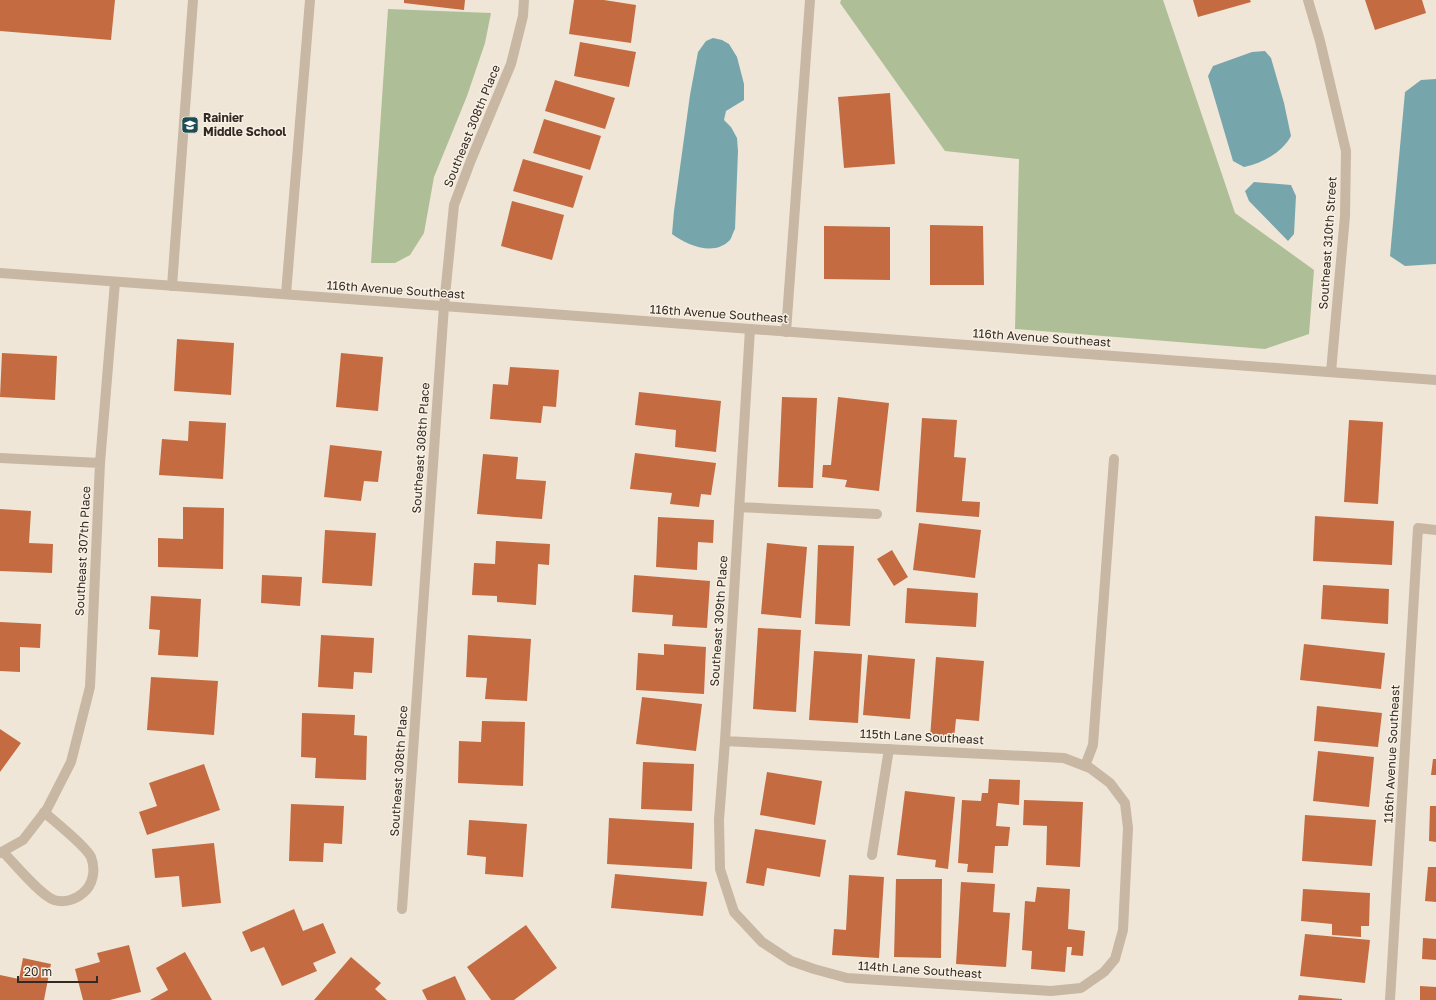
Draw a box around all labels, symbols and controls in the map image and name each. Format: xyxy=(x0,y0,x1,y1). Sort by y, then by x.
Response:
street label: Southeast 308th Place xyxy=(440,62,503,189)
place label: Rainier Middle School xyxy=(203,110,286,139)
school or university icon: Rainier Middle School xyxy=(180,115,200,135)
street label: Southeast 310th Street xyxy=(1315,176,1340,310)
street label: 116th Avenue Southeast xyxy=(326,277,466,302)
street label: 116th Avenue Southeast xyxy=(649,301,789,326)
street label: 116th Avenue Southeast xyxy=(972,325,1112,350)
street label: Southeast 308th Place xyxy=(408,382,433,514)
street label: Southeast 307th Place xyxy=(72,486,93,616)
street label: Southeast 309th Place xyxy=(706,555,731,687)
street label: 116th Avenue Southeast xyxy=(1380,684,1403,824)
street label: Southeast 308th Place xyxy=(386,705,411,837)
street label: 115th Lane Southeast xyxy=(860,726,985,747)
scale bar xyxy=(18,958,97,984)
street label: 114th Lane Southeast xyxy=(857,958,983,981)
text: 20 m xyxy=(24,964,52,979)

